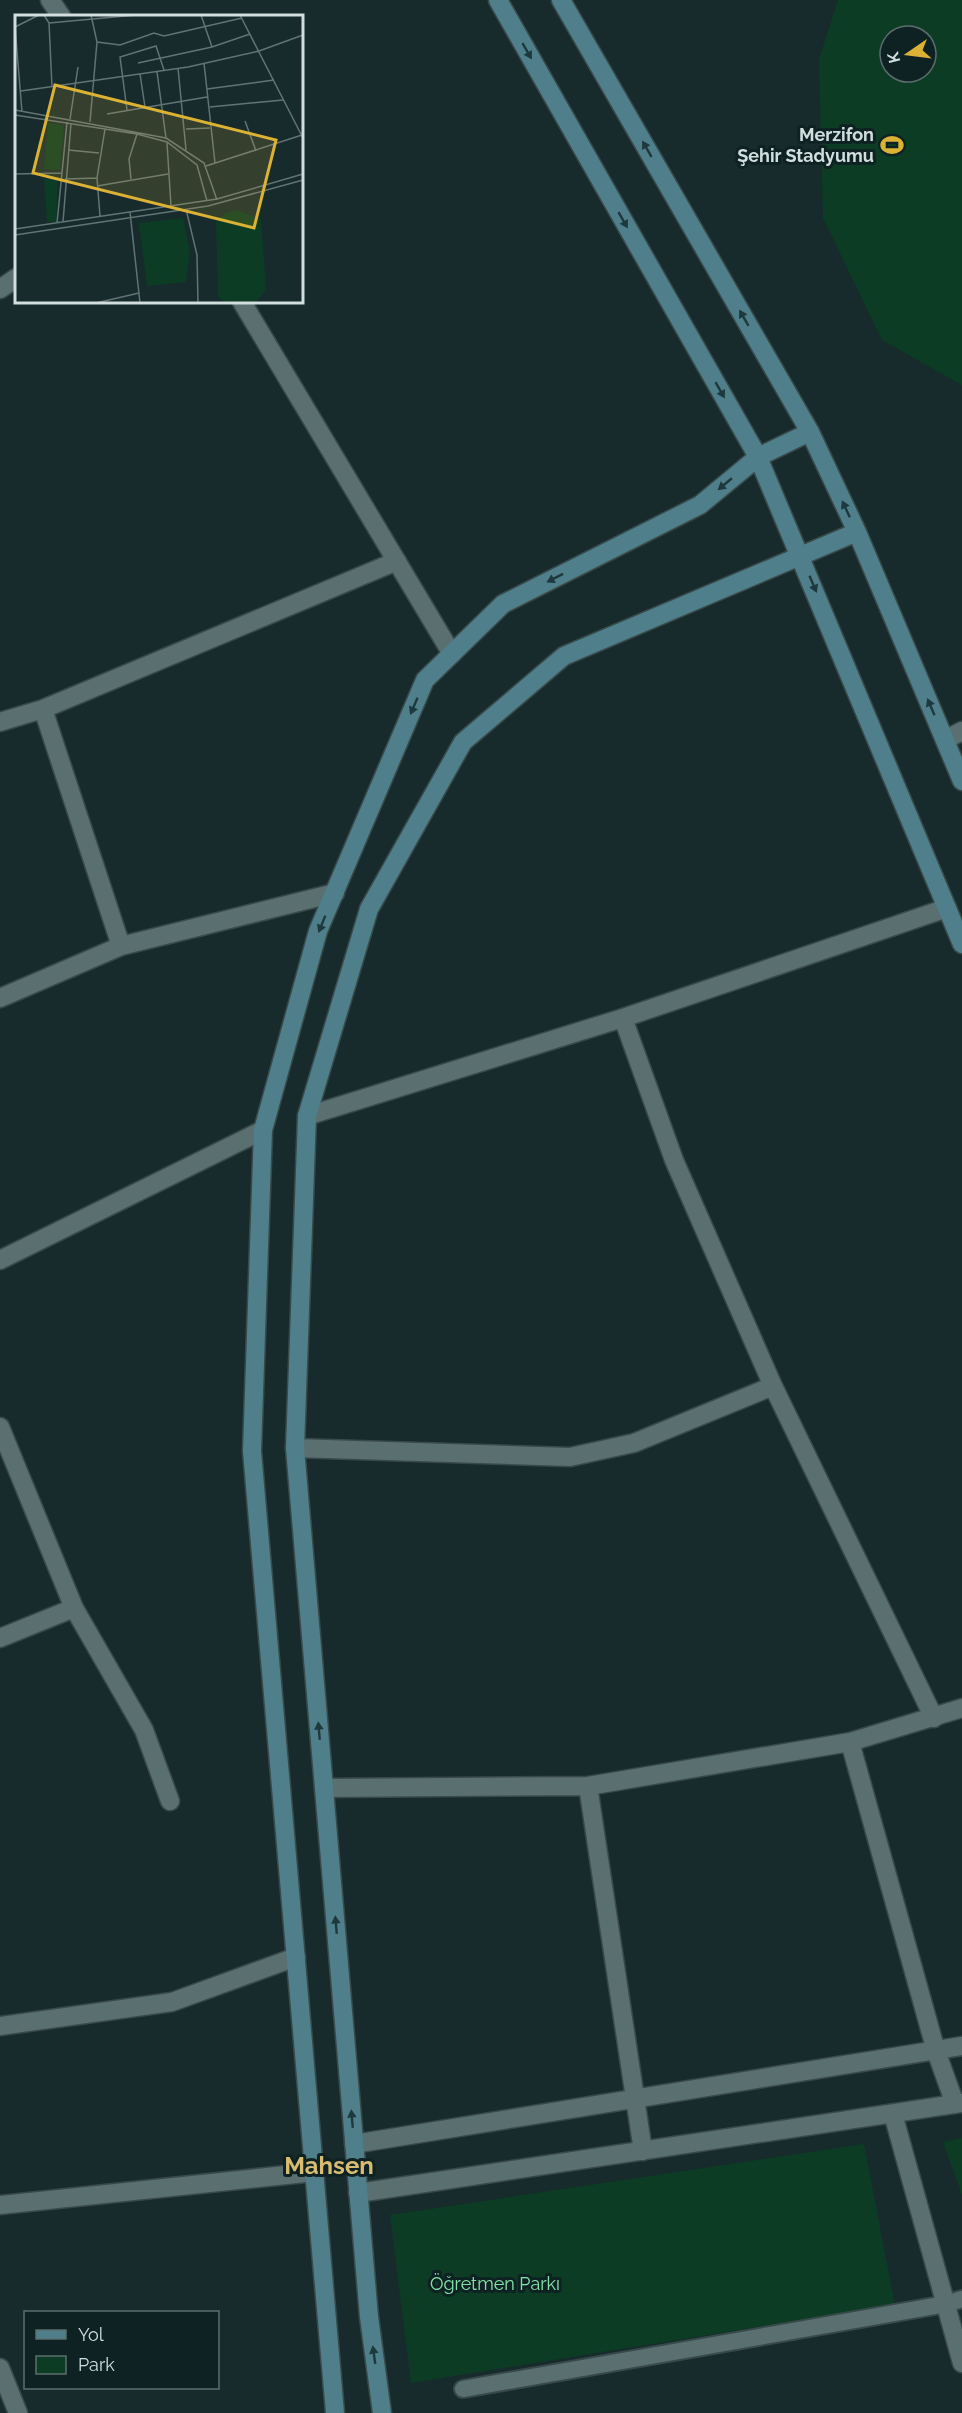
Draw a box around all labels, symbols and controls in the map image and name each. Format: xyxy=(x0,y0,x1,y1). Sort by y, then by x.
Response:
inset map xyxy=(15,15,303,303)
north arrow xyxy=(878,24,938,84)
one-way arrow xyxy=(522,43,532,60)
text: K xyxy=(883,50,904,65)
place label: Merzifon Şehir Stadyumu xyxy=(737,124,874,166)
sports icon: Merzifon Şehir Stadyumu xyxy=(879,132,905,158)
one-way arrow xyxy=(642,140,652,157)
one-way arrow xyxy=(618,212,629,228)
one-way arrow xyxy=(739,310,750,326)
one-way arrow xyxy=(715,381,725,398)
one-way arrow xyxy=(717,478,733,491)
one-way arrow xyxy=(841,500,850,517)
one-way arrow xyxy=(546,573,563,582)
one-way arrow xyxy=(808,576,817,593)
one-way arrow xyxy=(409,697,419,715)
one-way arrow xyxy=(926,698,936,716)
one-way arrow xyxy=(316,915,326,933)
one-way arrow xyxy=(314,1721,324,1740)
one-way arrow xyxy=(331,1915,340,1934)
one-way arrow xyxy=(347,2110,357,2129)
district label: Mahsen xyxy=(284,2151,374,2180)
park label: Öğretmen Parkı xyxy=(430,2273,560,2294)
legend xyxy=(24,2311,219,2389)
text: Yol xyxy=(78,2324,104,2345)
one-way arrow xyxy=(369,2345,379,2364)
text: Park xyxy=(78,2354,115,2375)

